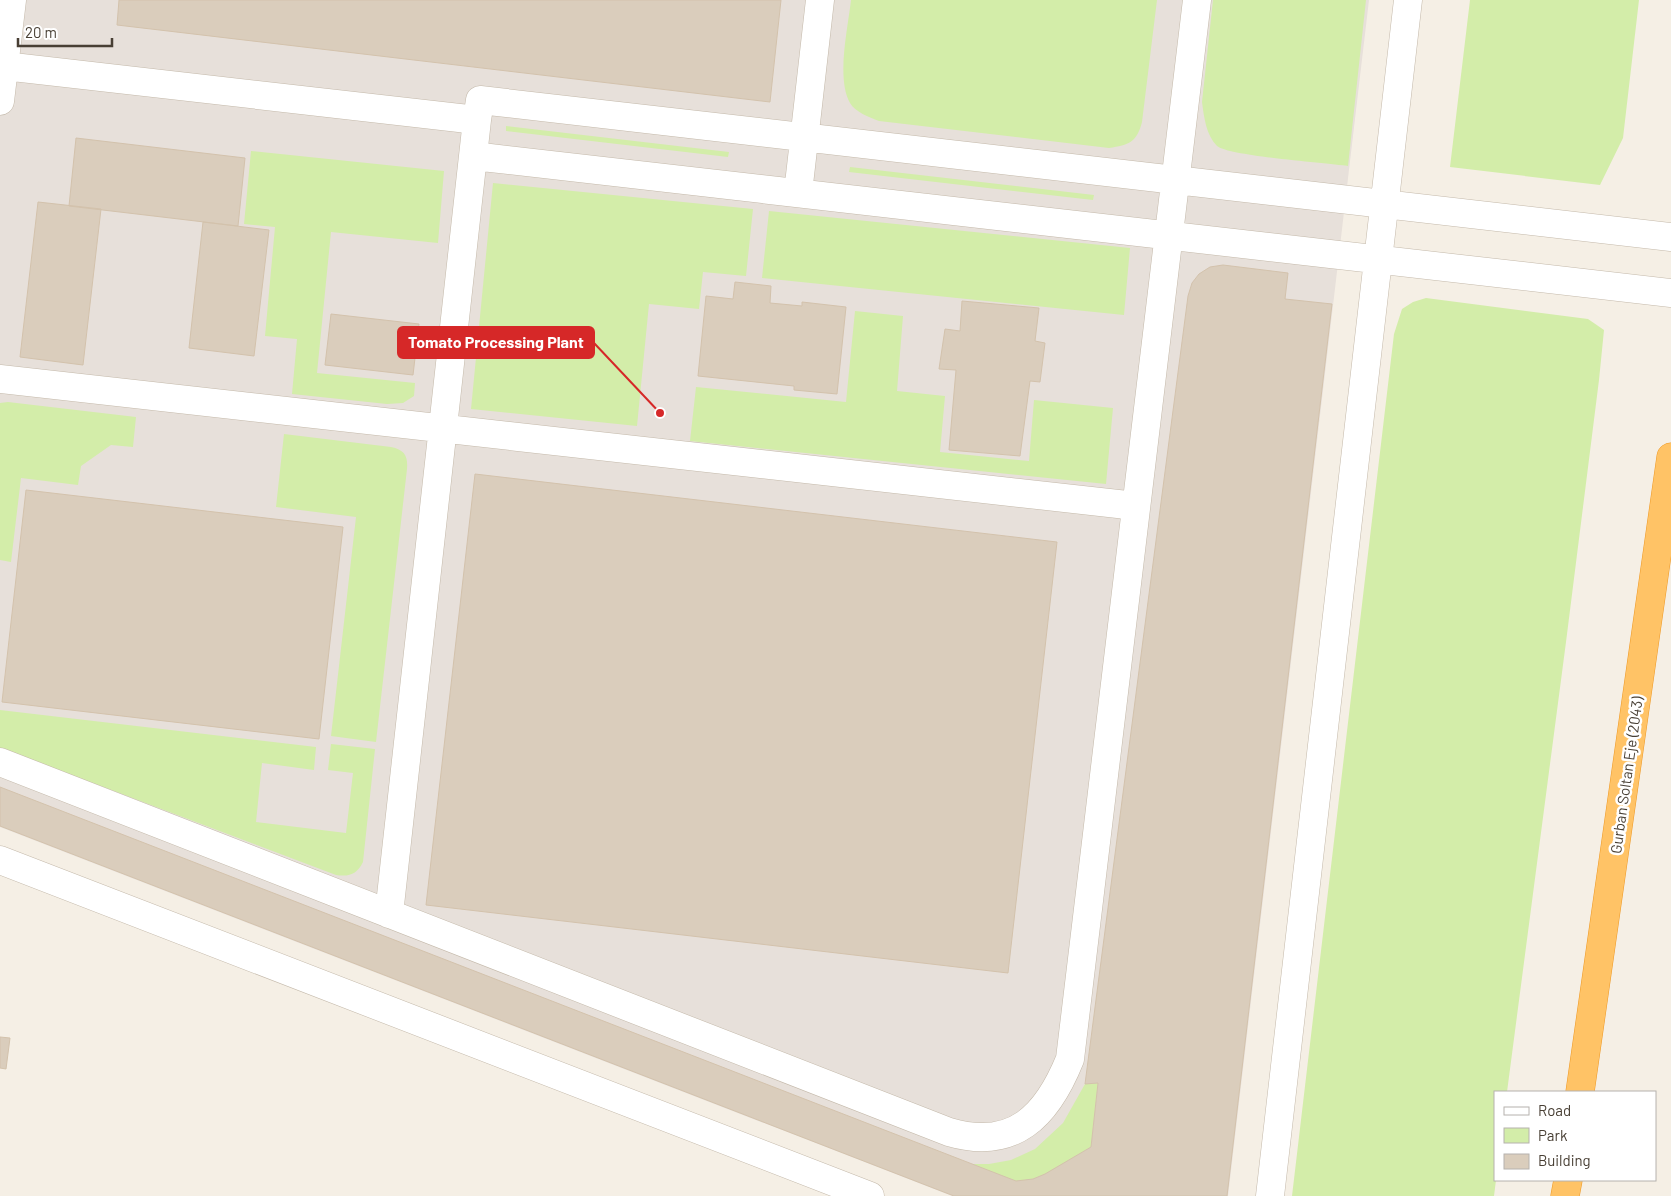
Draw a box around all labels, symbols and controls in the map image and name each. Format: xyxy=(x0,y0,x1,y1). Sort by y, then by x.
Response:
scale bar xyxy=(18,15,111,47)
text: 20 m xyxy=(25,23,57,41)
callout: Tomato Processing Plant xyxy=(398,327,594,358)
text: Tomato Processing Plant xyxy=(408,332,584,351)
street label: Gurban Soltan Eje (2043) xyxy=(1606,695,1646,855)
legend xyxy=(1494,1091,1656,1181)
text: Road xyxy=(1538,1101,1571,1119)
text: Park xyxy=(1538,1126,1568,1144)
text: Building xyxy=(1538,1151,1591,1169)

